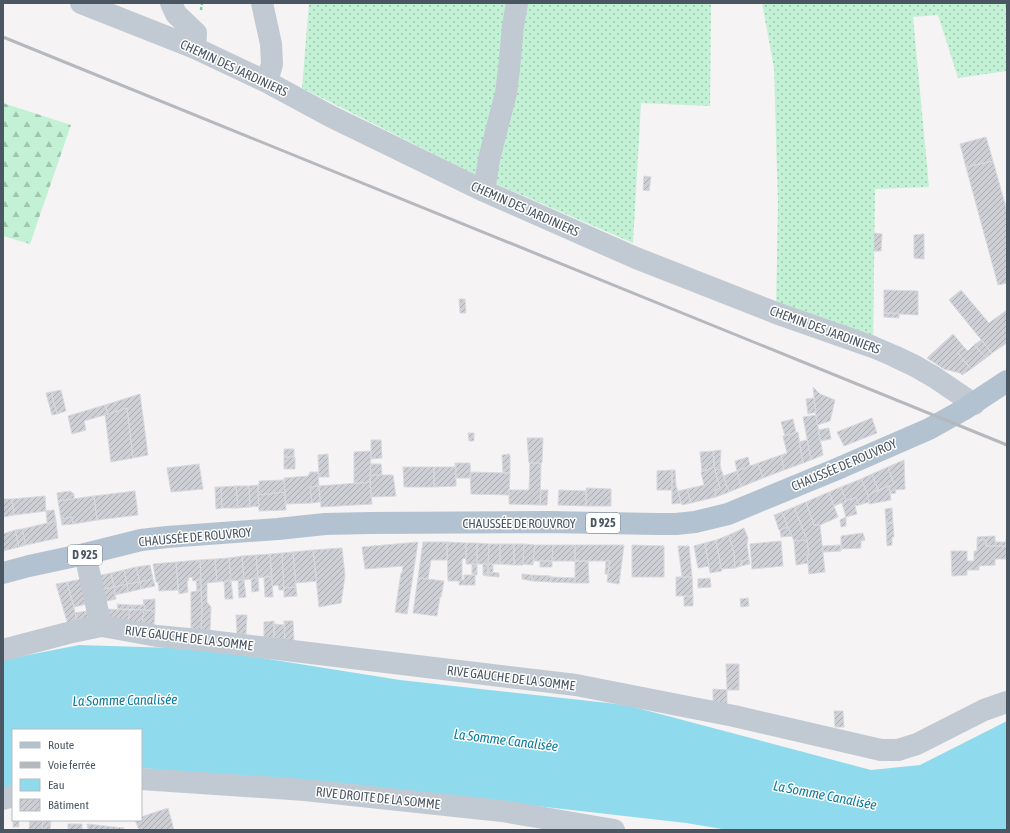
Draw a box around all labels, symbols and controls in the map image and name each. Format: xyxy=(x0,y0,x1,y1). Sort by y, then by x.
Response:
street label: CHEMIN DES JARDINIERS xyxy=(178,37,290,100)
street label: CHEMIN DES JARDINIERS xyxy=(469,178,582,240)
street label: CHEMIN DES JARDINIERS xyxy=(768,303,883,357)
street label: CHAUSSÉE DE ROUVROY xyxy=(789,436,899,494)
road number: D 925 xyxy=(586,513,620,533)
street label: CHAUSSÉE DE ROUVROY xyxy=(462,516,576,531)
street label: CHAUSSÉE DE ROUVROY xyxy=(138,525,252,549)
road number: D 925 xyxy=(68,545,102,565)
street label: RIVE GAUCHE DE LA SOMME xyxy=(124,623,254,653)
street label: RIVE GAUCHE DE LA SOMME xyxy=(446,663,576,693)
water label: La Somme Canalisée xyxy=(72,691,178,709)
water label: La Somme Canalisée xyxy=(453,726,559,754)
legend xyxy=(12,729,142,821)
text: Route xyxy=(48,738,74,752)
text: Voie ferrée xyxy=(48,758,96,772)
water label: La Somme Canalisée xyxy=(772,777,878,813)
text: Eau xyxy=(48,778,65,792)
street label: RIVE DROITE DE LA SOMME xyxy=(315,784,441,812)
text: Bâtiment xyxy=(48,798,89,812)

